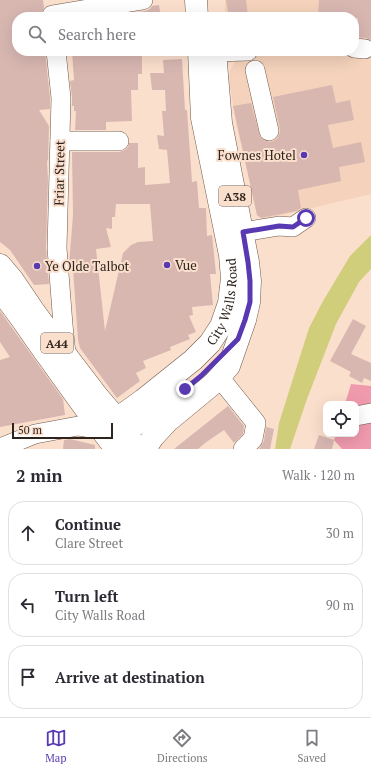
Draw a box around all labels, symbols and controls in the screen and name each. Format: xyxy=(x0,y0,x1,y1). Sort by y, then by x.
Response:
search box xyxy=(12,12,359,56)
icon: search xyxy=(26,23,48,45)
text: Search here xyxy=(58,24,136,44)
street label: Friar Street xyxy=(49,140,69,206)
place label: Fownes Hotel xyxy=(218,146,296,164)
marker: Fownes Hotel xyxy=(299,150,309,160)
road number: A38 xyxy=(219,186,251,206)
route start xyxy=(297,209,315,227)
place label: Vue xyxy=(175,256,197,274)
place label: Ye Olde Talbot xyxy=(45,257,130,275)
street label: City Walls Road xyxy=(202,258,241,349)
marker: Vue xyxy=(162,260,172,270)
marker: Ye Olde Talbot xyxy=(32,261,42,271)
road number: A44 xyxy=(41,333,73,353)
route end xyxy=(176,380,194,398)
map controls xyxy=(323,401,359,437)
button: locate xyxy=(323,401,359,437)
scale bar xyxy=(12,421,113,440)
text: 50 m xyxy=(18,423,42,437)
text: 2 min xyxy=(16,464,63,487)
text: Walk · 120 m xyxy=(282,466,355,484)
text: Continue xyxy=(55,514,121,534)
icon: ahead xyxy=(17,522,39,544)
text: 30 m xyxy=(326,524,354,542)
text: Clare Street xyxy=(55,534,123,552)
text: Turn left xyxy=(55,586,119,606)
icon: left xyxy=(17,594,39,616)
text: 90 m xyxy=(326,596,354,614)
text: City Walls Road xyxy=(55,606,145,624)
icon: arrive xyxy=(17,666,39,688)
text: Arrive at destination xyxy=(55,667,205,687)
tab: Map xyxy=(45,727,67,765)
tab: Directions xyxy=(157,727,208,765)
tab: Saved xyxy=(298,727,326,765)

